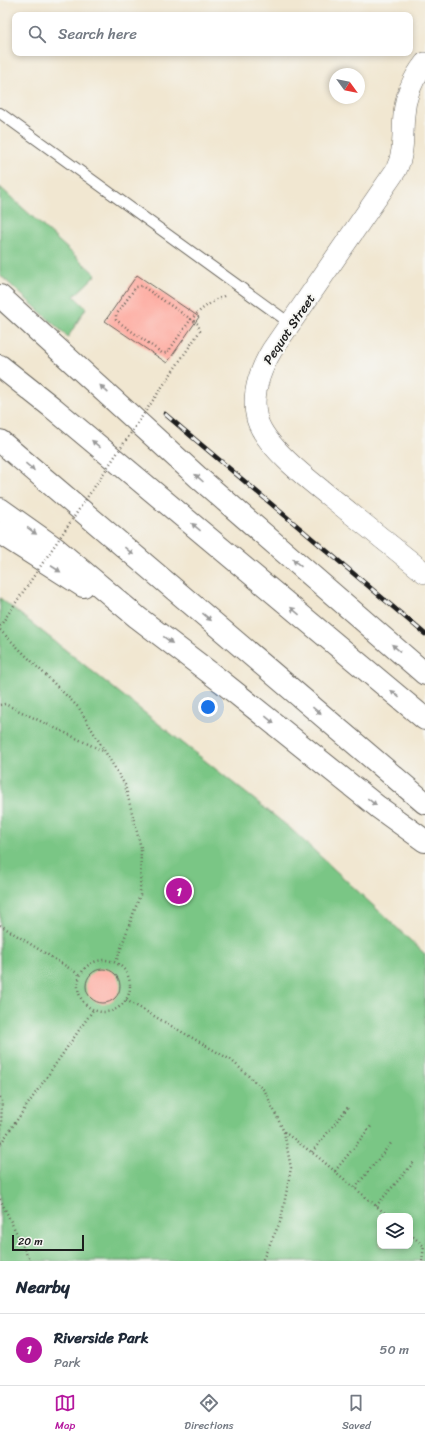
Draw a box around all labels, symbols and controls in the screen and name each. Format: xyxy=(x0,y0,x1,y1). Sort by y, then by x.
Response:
search box xyxy=(12,12,413,56)
text: Search here xyxy=(58,21,137,47)
icon: search xyxy=(26,23,48,45)
north arrow xyxy=(329,68,365,104)
street label: Pequot Street xyxy=(257,289,321,369)
one-way arrow xyxy=(99,384,109,394)
one-way arrow xyxy=(90,439,101,448)
one-way arrow xyxy=(24,462,35,471)
one-way arrow xyxy=(194,473,204,482)
one-way arrow xyxy=(190,523,201,532)
one-way arrow xyxy=(27,527,37,535)
one-way arrow xyxy=(123,546,134,555)
one-way arrow xyxy=(293,559,302,568)
one-way arrow xyxy=(51,565,61,573)
one-way arrow xyxy=(290,606,301,615)
one-way arrow xyxy=(202,613,212,622)
one-way arrow xyxy=(163,636,173,644)
one-way arrow xyxy=(390,644,401,653)
one-way arrow xyxy=(390,689,400,698)
your location xyxy=(198,697,218,717)
one-way arrow xyxy=(311,706,322,715)
one-way arrow xyxy=(265,716,276,724)
one-way arrow xyxy=(366,797,377,806)
pin: 1 xyxy=(166,876,192,906)
map controls xyxy=(377,1213,413,1249)
button: layers xyxy=(377,1213,413,1249)
text: 20 m xyxy=(18,1232,43,1251)
scale bar xyxy=(12,1233,84,1252)
text: Nearby xyxy=(16,1272,70,1302)
text: Riverside Park xyxy=(54,1325,149,1351)
text: 1 xyxy=(26,1338,32,1361)
text: 50 m xyxy=(379,1338,409,1361)
text: Park xyxy=(54,1351,81,1374)
tab: Map xyxy=(54,1392,76,1435)
tab: Directions xyxy=(184,1392,234,1435)
tab: Saved xyxy=(342,1392,371,1435)

